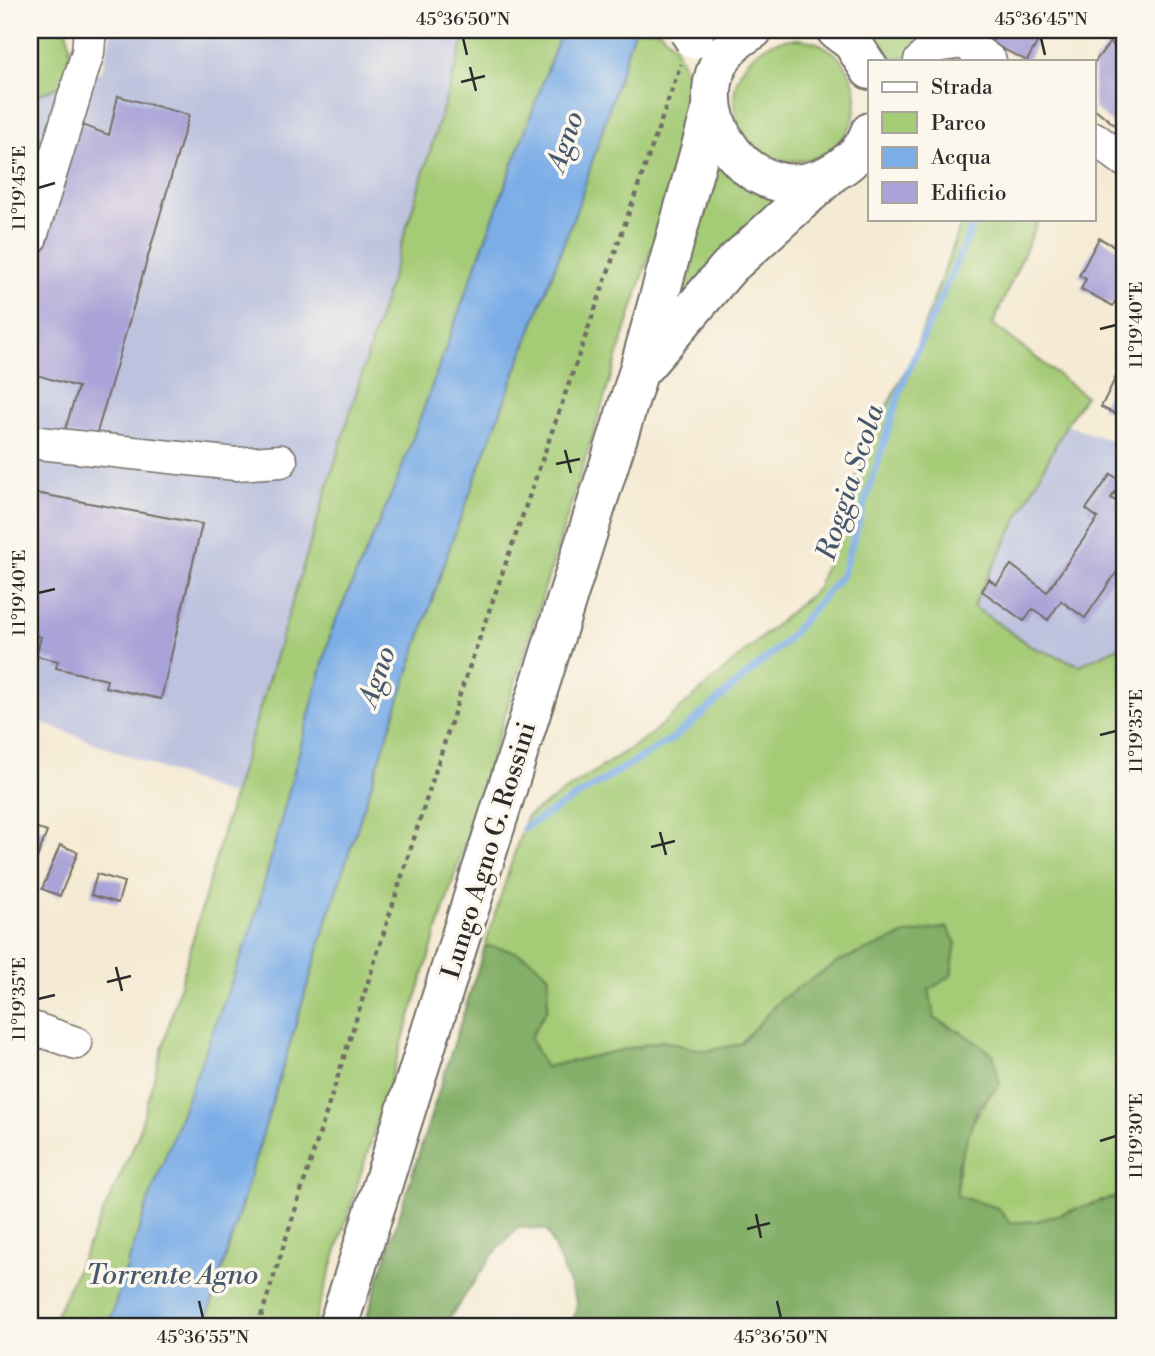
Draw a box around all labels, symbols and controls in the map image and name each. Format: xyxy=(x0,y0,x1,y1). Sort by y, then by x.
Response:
text: 45°36'50"N xyxy=(416,8,511,31)
text: 45°36'45"N xyxy=(994,8,1088,31)
legend xyxy=(868,60,1096,220)
text: Strada xyxy=(931,75,993,101)
water label: Agno xyxy=(538,107,592,179)
text: Parco xyxy=(931,111,986,137)
text: Acqua xyxy=(930,145,991,171)
text: 11°19'45"E xyxy=(8,146,31,230)
text: Edificio xyxy=(931,181,1007,207)
text: 11°19'40"E xyxy=(1125,282,1148,368)
water label: Roggia Scola xyxy=(808,400,892,566)
text: 11°19'40"E xyxy=(8,550,31,636)
water label: Agno xyxy=(350,642,404,714)
text: 11°19'35"E xyxy=(1125,689,1148,773)
street label: Lungo Agno G. Rossini xyxy=(435,718,543,982)
text: 11°19'35"E xyxy=(8,957,31,1041)
text: 11°19'30"E xyxy=(1125,1093,1148,1179)
water label: Torrente Agno xyxy=(86,1258,258,1293)
text: 45°36'55"N xyxy=(157,1326,250,1349)
text: 45°36'50"N xyxy=(734,1326,829,1349)

